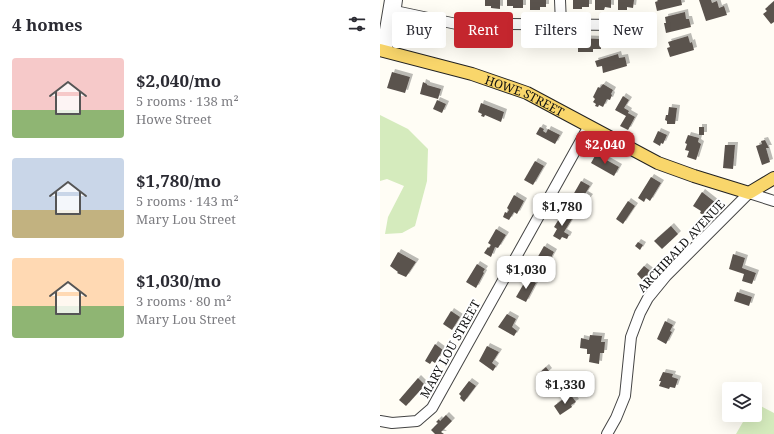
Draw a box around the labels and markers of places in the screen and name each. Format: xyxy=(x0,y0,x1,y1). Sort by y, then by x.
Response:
pin: $2,040 xyxy=(572,131,638,165)
pin: $1,780 xyxy=(529,193,595,227)
pin: $1,030 xyxy=(493,256,559,290)
pin: $1,330 xyxy=(532,371,598,405)

